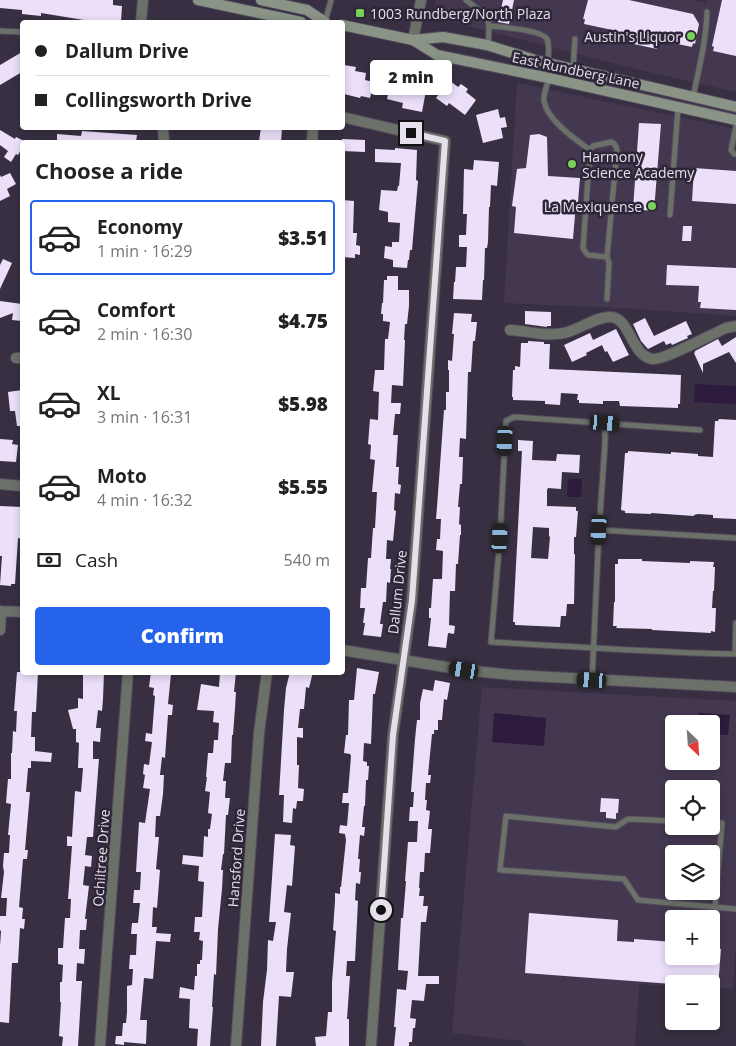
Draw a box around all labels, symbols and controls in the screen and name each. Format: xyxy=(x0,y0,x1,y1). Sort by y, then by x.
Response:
place label: 1003 Rundberg/North Plaza xyxy=(370,4,551,23)
marker: 1003 Rundberg/North Plaza xyxy=(354,7,366,19)
place label: Austin's Liquor xyxy=(584,27,681,46)
marker: Austin's Liquor xyxy=(685,30,697,42)
text: Dallum Drive xyxy=(65,38,189,64)
street label: East Rundberg Lane xyxy=(510,47,642,93)
callout: 2 min xyxy=(370,61,452,96)
text: 2 min xyxy=(388,66,434,88)
text: Collingsworth Drive xyxy=(65,87,252,113)
route end xyxy=(400,122,422,144)
place label: Harmony Science Academy xyxy=(582,147,695,182)
text: Choose a ride xyxy=(35,155,183,185)
marker: Harmony Science Academy xyxy=(566,158,578,170)
place label: La Mexiquense xyxy=(544,197,642,216)
marker: La Mexiquense xyxy=(646,200,658,212)
text: Economy xyxy=(97,214,183,240)
icon: car xyxy=(37,215,82,260)
text: $3.51 xyxy=(278,225,328,251)
text: 1 min · 16:29 xyxy=(97,240,192,262)
text: Comfort xyxy=(97,297,176,323)
icon: car xyxy=(37,298,82,343)
text: $4.75 xyxy=(278,308,328,334)
text: 2 min · 16:30 xyxy=(97,323,192,345)
text: XL xyxy=(97,380,120,406)
icon: car xyxy=(37,381,82,426)
text: $5.98 xyxy=(278,391,328,417)
text: 3 min · 16:31 xyxy=(97,406,192,428)
car xyxy=(589,414,620,432)
car xyxy=(496,426,513,456)
text: Moto xyxy=(97,463,147,489)
icon: car xyxy=(37,464,82,509)
text: $5.55 xyxy=(278,474,328,500)
text: 4 min · 16:32 xyxy=(97,489,192,511)
car xyxy=(590,515,607,545)
car xyxy=(491,523,508,553)
icon: cash xyxy=(35,546,63,574)
text: Cash xyxy=(75,547,118,573)
text: 540 m xyxy=(284,549,330,571)
street label: Dallum Drive xyxy=(383,549,411,635)
button: Confirm xyxy=(35,607,330,665)
car xyxy=(448,660,479,680)
car xyxy=(576,672,607,688)
north arrow xyxy=(665,715,720,770)
map controls xyxy=(665,715,720,1030)
button: locate xyxy=(665,780,720,835)
street label: Hansford Drive xyxy=(223,808,249,908)
street label: Ochiltree Drive xyxy=(88,809,114,907)
button: layers xyxy=(665,845,720,900)
route start xyxy=(370,899,392,921)
button: + xyxy=(665,910,720,965)
button: − xyxy=(665,975,720,1030)

